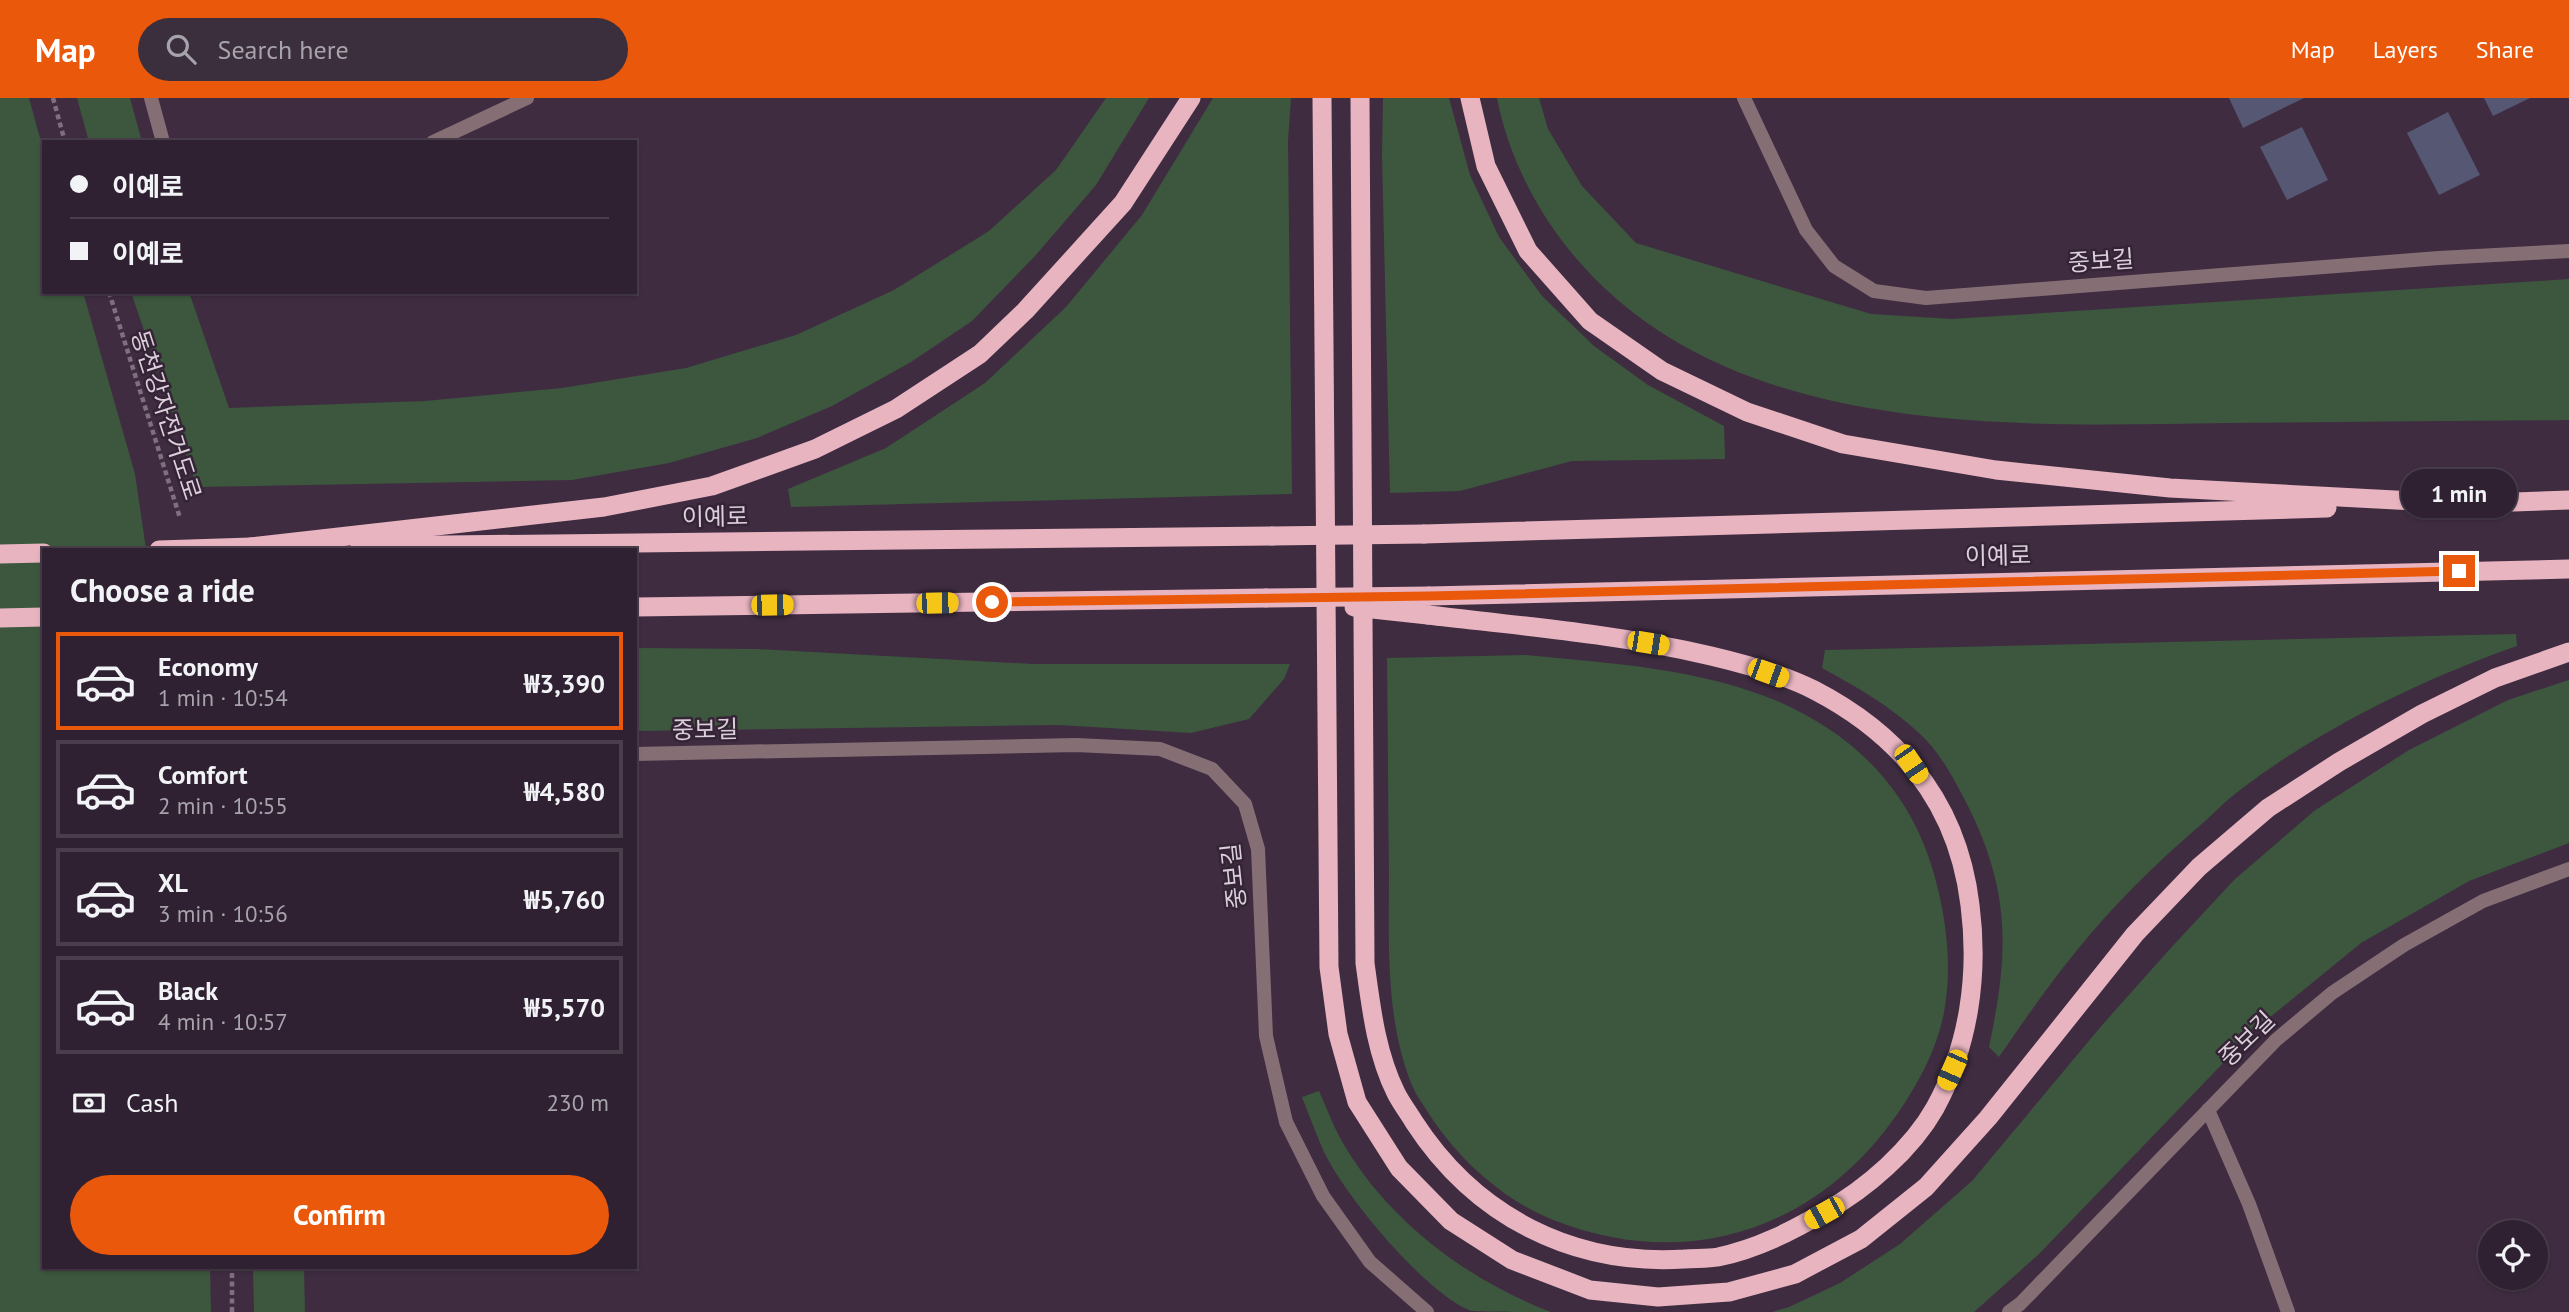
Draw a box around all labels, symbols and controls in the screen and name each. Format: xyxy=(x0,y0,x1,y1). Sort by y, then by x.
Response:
search box xyxy=(138,18,628,81)
text: Map xyxy=(35,28,96,71)
icon: search xyxy=(162,30,200,68)
text: Search here xyxy=(218,33,349,66)
text: Map xyxy=(2291,34,2335,65)
text: Layers xyxy=(2373,34,2438,65)
text: Share xyxy=(2476,34,2534,65)
text: 이예로 xyxy=(112,170,184,203)
text: 이예로 xyxy=(112,237,184,270)
street label: 중보길 xyxy=(2067,243,2135,278)
street label: 동천강자전거도로 xyxy=(124,326,209,504)
callout: 1 min xyxy=(2401,470,2517,518)
text: 1 min xyxy=(2431,479,2487,508)
street label: 이예로 xyxy=(682,500,748,533)
street label: 이예로 xyxy=(1965,539,2031,572)
route end xyxy=(2443,555,2475,587)
text: Choose a ride xyxy=(70,569,255,611)
route start xyxy=(976,586,1008,618)
car xyxy=(916,592,959,614)
car xyxy=(751,594,794,616)
car xyxy=(1626,629,1671,657)
icon: car xyxy=(74,650,137,713)
text: Economy xyxy=(158,650,258,683)
car xyxy=(1745,656,1792,690)
text: ₩3,390 xyxy=(524,667,605,700)
text: 1 min · 10:54 xyxy=(158,683,288,712)
street label: 중보길 xyxy=(672,713,738,746)
car xyxy=(1891,741,1932,787)
icon: car xyxy=(74,758,137,821)
text: Comfort xyxy=(158,758,248,791)
text: ₩4,580 xyxy=(524,775,605,808)
text: 2 min · 10:55 xyxy=(158,791,288,820)
street label: 중보길 xyxy=(1215,841,1252,911)
icon: car xyxy=(74,866,137,929)
text: XL xyxy=(158,866,188,899)
text: ₩5,760 xyxy=(524,883,605,916)
text: 3 min · 10:56 xyxy=(158,899,288,928)
icon: car xyxy=(74,974,137,1037)
text: Black xyxy=(158,974,218,1007)
text: ₩5,570 xyxy=(524,991,605,1024)
street label: 중보길 xyxy=(2212,1004,2281,1073)
text: 4 min · 10:57 xyxy=(158,1007,288,1036)
car xyxy=(1934,1047,1971,1093)
icon: cash xyxy=(70,1084,108,1122)
text: Cash xyxy=(126,1086,178,1119)
text: 230 m xyxy=(547,1088,609,1117)
button: Confirm xyxy=(70,1175,609,1255)
car xyxy=(1801,1194,1848,1232)
map controls xyxy=(2478,1220,2548,1290)
button: locate xyxy=(2478,1220,2548,1290)

